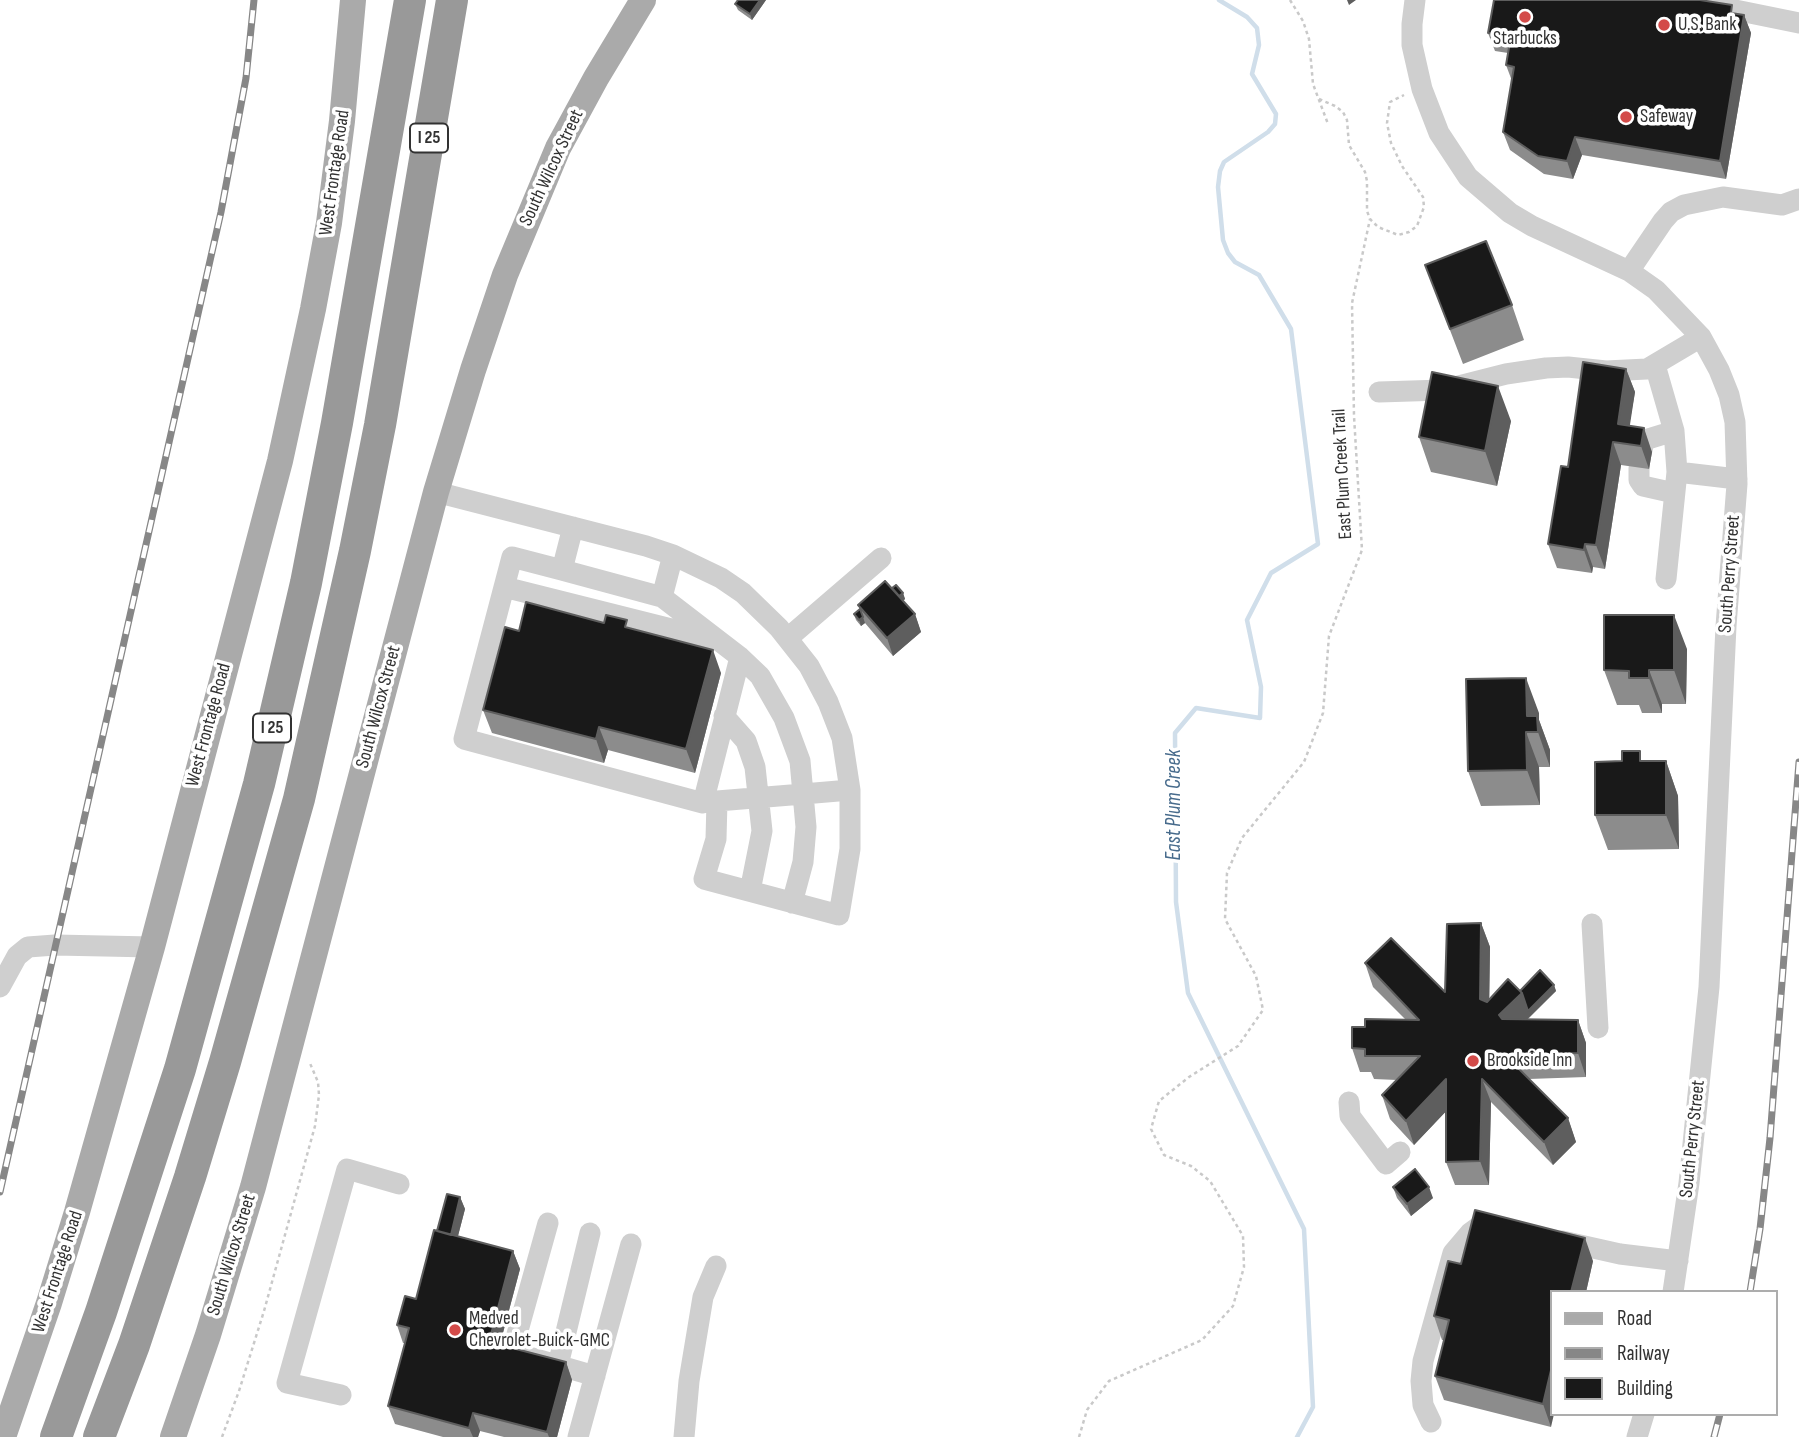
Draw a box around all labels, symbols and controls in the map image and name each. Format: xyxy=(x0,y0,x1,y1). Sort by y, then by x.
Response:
marker: Starbucks xyxy=(1517,9,1533,25)
place label: U.S. Bank xyxy=(1678,14,1736,36)
marker: U.S. Bank xyxy=(1656,17,1672,33)
place label: Starbucks xyxy=(1493,28,1557,50)
street label: South Wilcox Street xyxy=(515,106,589,230)
place label: Safeway xyxy=(1640,106,1693,128)
street label: West Frontage Road xyxy=(315,109,355,237)
marker: Safeway xyxy=(1618,109,1634,125)
road number: I 25 xyxy=(410,124,448,153)
street label: East Plum Creek Trail xyxy=(1328,408,1358,540)
street label: South Perry Street xyxy=(1715,514,1745,634)
street label: South Wilcox Street xyxy=(352,643,406,771)
street label: West Frontage Road xyxy=(182,661,236,789)
road number: I 25 xyxy=(253,714,291,742)
water label: East Plum Creek xyxy=(1162,749,1188,861)
place label: Brookside Inn xyxy=(1487,1050,1572,1072)
marker: Brookside Inn xyxy=(1465,1053,1481,1069)
street label: South Perry Street xyxy=(1675,1079,1711,1199)
street label: South Wilcox Street xyxy=(203,1191,261,1319)
street label: West Frontage Road xyxy=(28,1208,88,1336)
legend xyxy=(1550,1290,1778,1416)
text: Road xyxy=(1617,1306,1652,1331)
place label: Medved Chevrolet-Buick-GMC xyxy=(469,1308,610,1352)
marker: Medved Chevrolet-Buick-GMC xyxy=(447,1322,463,1338)
text: Railway xyxy=(1617,1341,1670,1366)
text: Building xyxy=(1617,1376,1673,1401)

